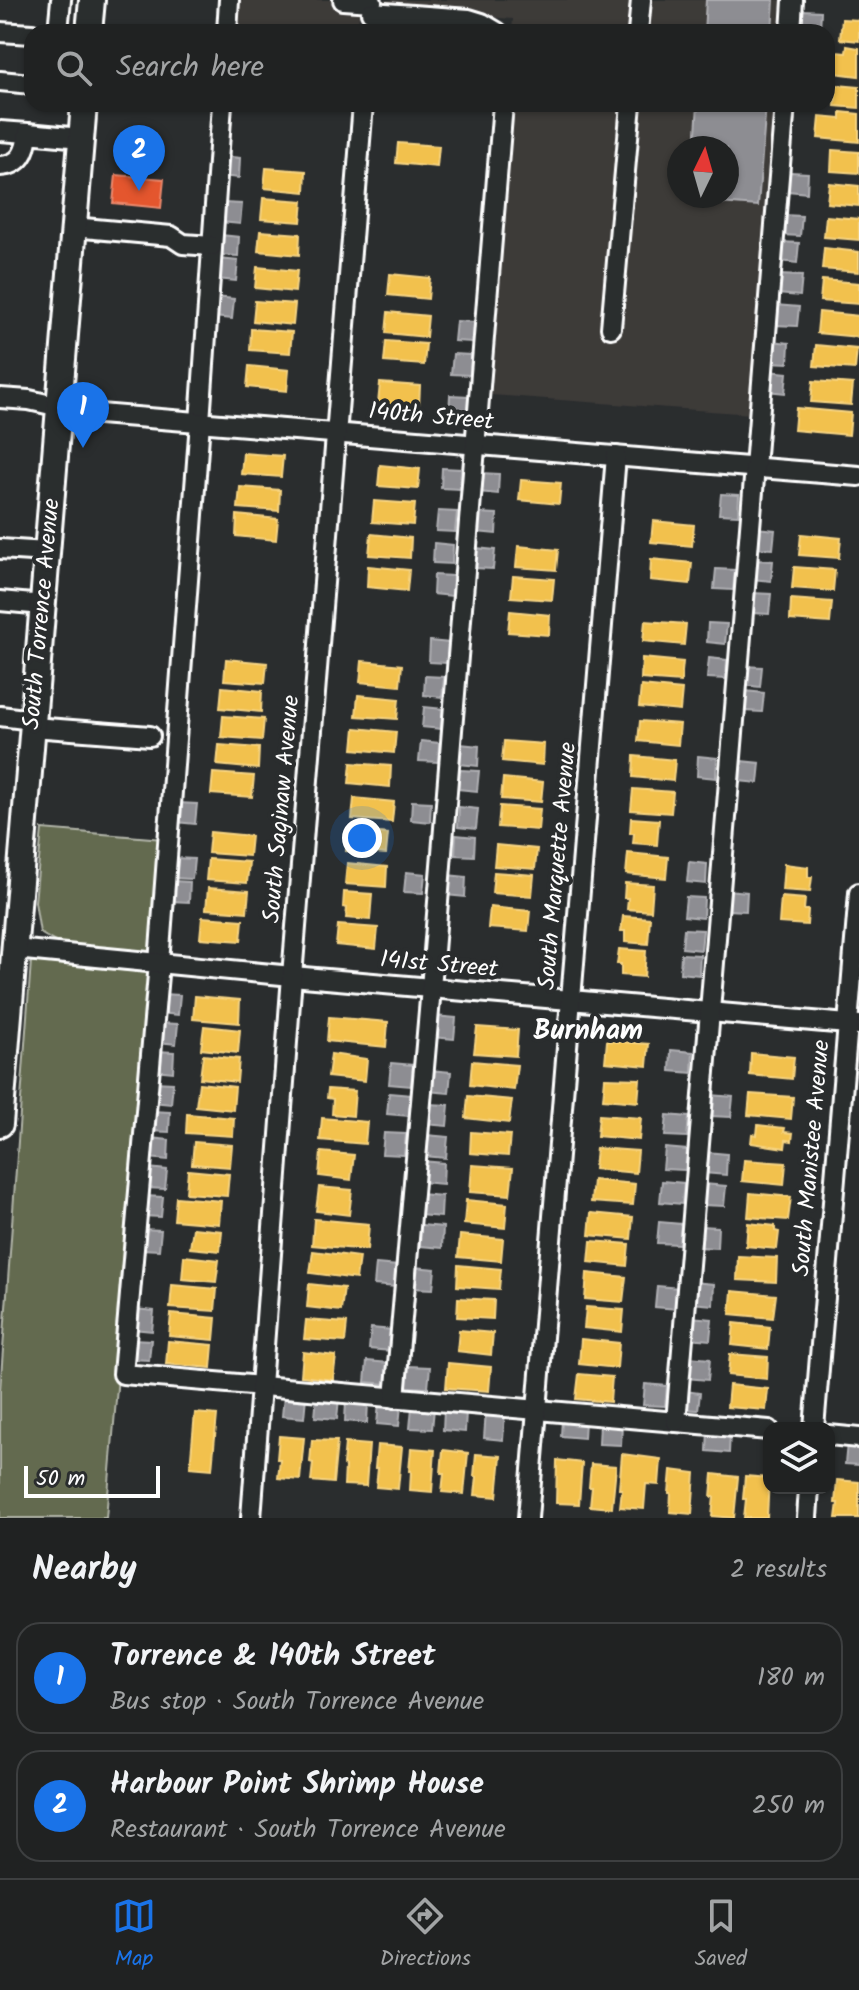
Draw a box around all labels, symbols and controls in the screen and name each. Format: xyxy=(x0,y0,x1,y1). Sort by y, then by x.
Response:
search box xyxy=(24,24,835,112)
text: Search here xyxy=(116,44,264,92)
icon: search xyxy=(52,46,96,90)
pin: 2 xyxy=(113,125,165,191)
north arrow xyxy=(667,136,739,208)
pin: 1 xyxy=(57,382,109,448)
street label: 140th Street xyxy=(367,392,496,442)
street label: South Torrence Avenue xyxy=(12,497,72,731)
street label: South Saginaw Avenue xyxy=(253,693,311,925)
street label: South Marquette Avenue xyxy=(528,740,588,991)
your location xyxy=(342,818,382,858)
street label: 141st Street xyxy=(378,940,500,990)
district label: Burnham xyxy=(533,1009,643,1054)
street label: South Manistee Avenue xyxy=(782,1038,842,1278)
map controls xyxy=(763,1422,835,1494)
button: layers xyxy=(763,1422,835,1494)
scale bar xyxy=(24,1462,160,1498)
text: 50 m xyxy=(36,1462,85,1497)
text: Nearby xyxy=(32,1543,137,1597)
text: 2 results xyxy=(730,1549,827,1591)
text: Torrence & 140th Street xyxy=(110,1633,436,1681)
text: 1 xyxy=(56,1657,64,1699)
text: 180 m xyxy=(757,1657,825,1699)
text: Bus stop · South Torrence Avenue xyxy=(110,1681,484,1723)
text: Harbour Point Shrimp House xyxy=(110,1761,484,1809)
text: 2 xyxy=(52,1785,68,1827)
text: 250 m xyxy=(752,1785,825,1827)
text: Restaurant · South Torrence Avenue xyxy=(110,1809,506,1851)
tab: Map xyxy=(112,1894,156,1977)
tab: Directions xyxy=(380,1894,471,1977)
tab: Saved xyxy=(695,1894,747,1977)

